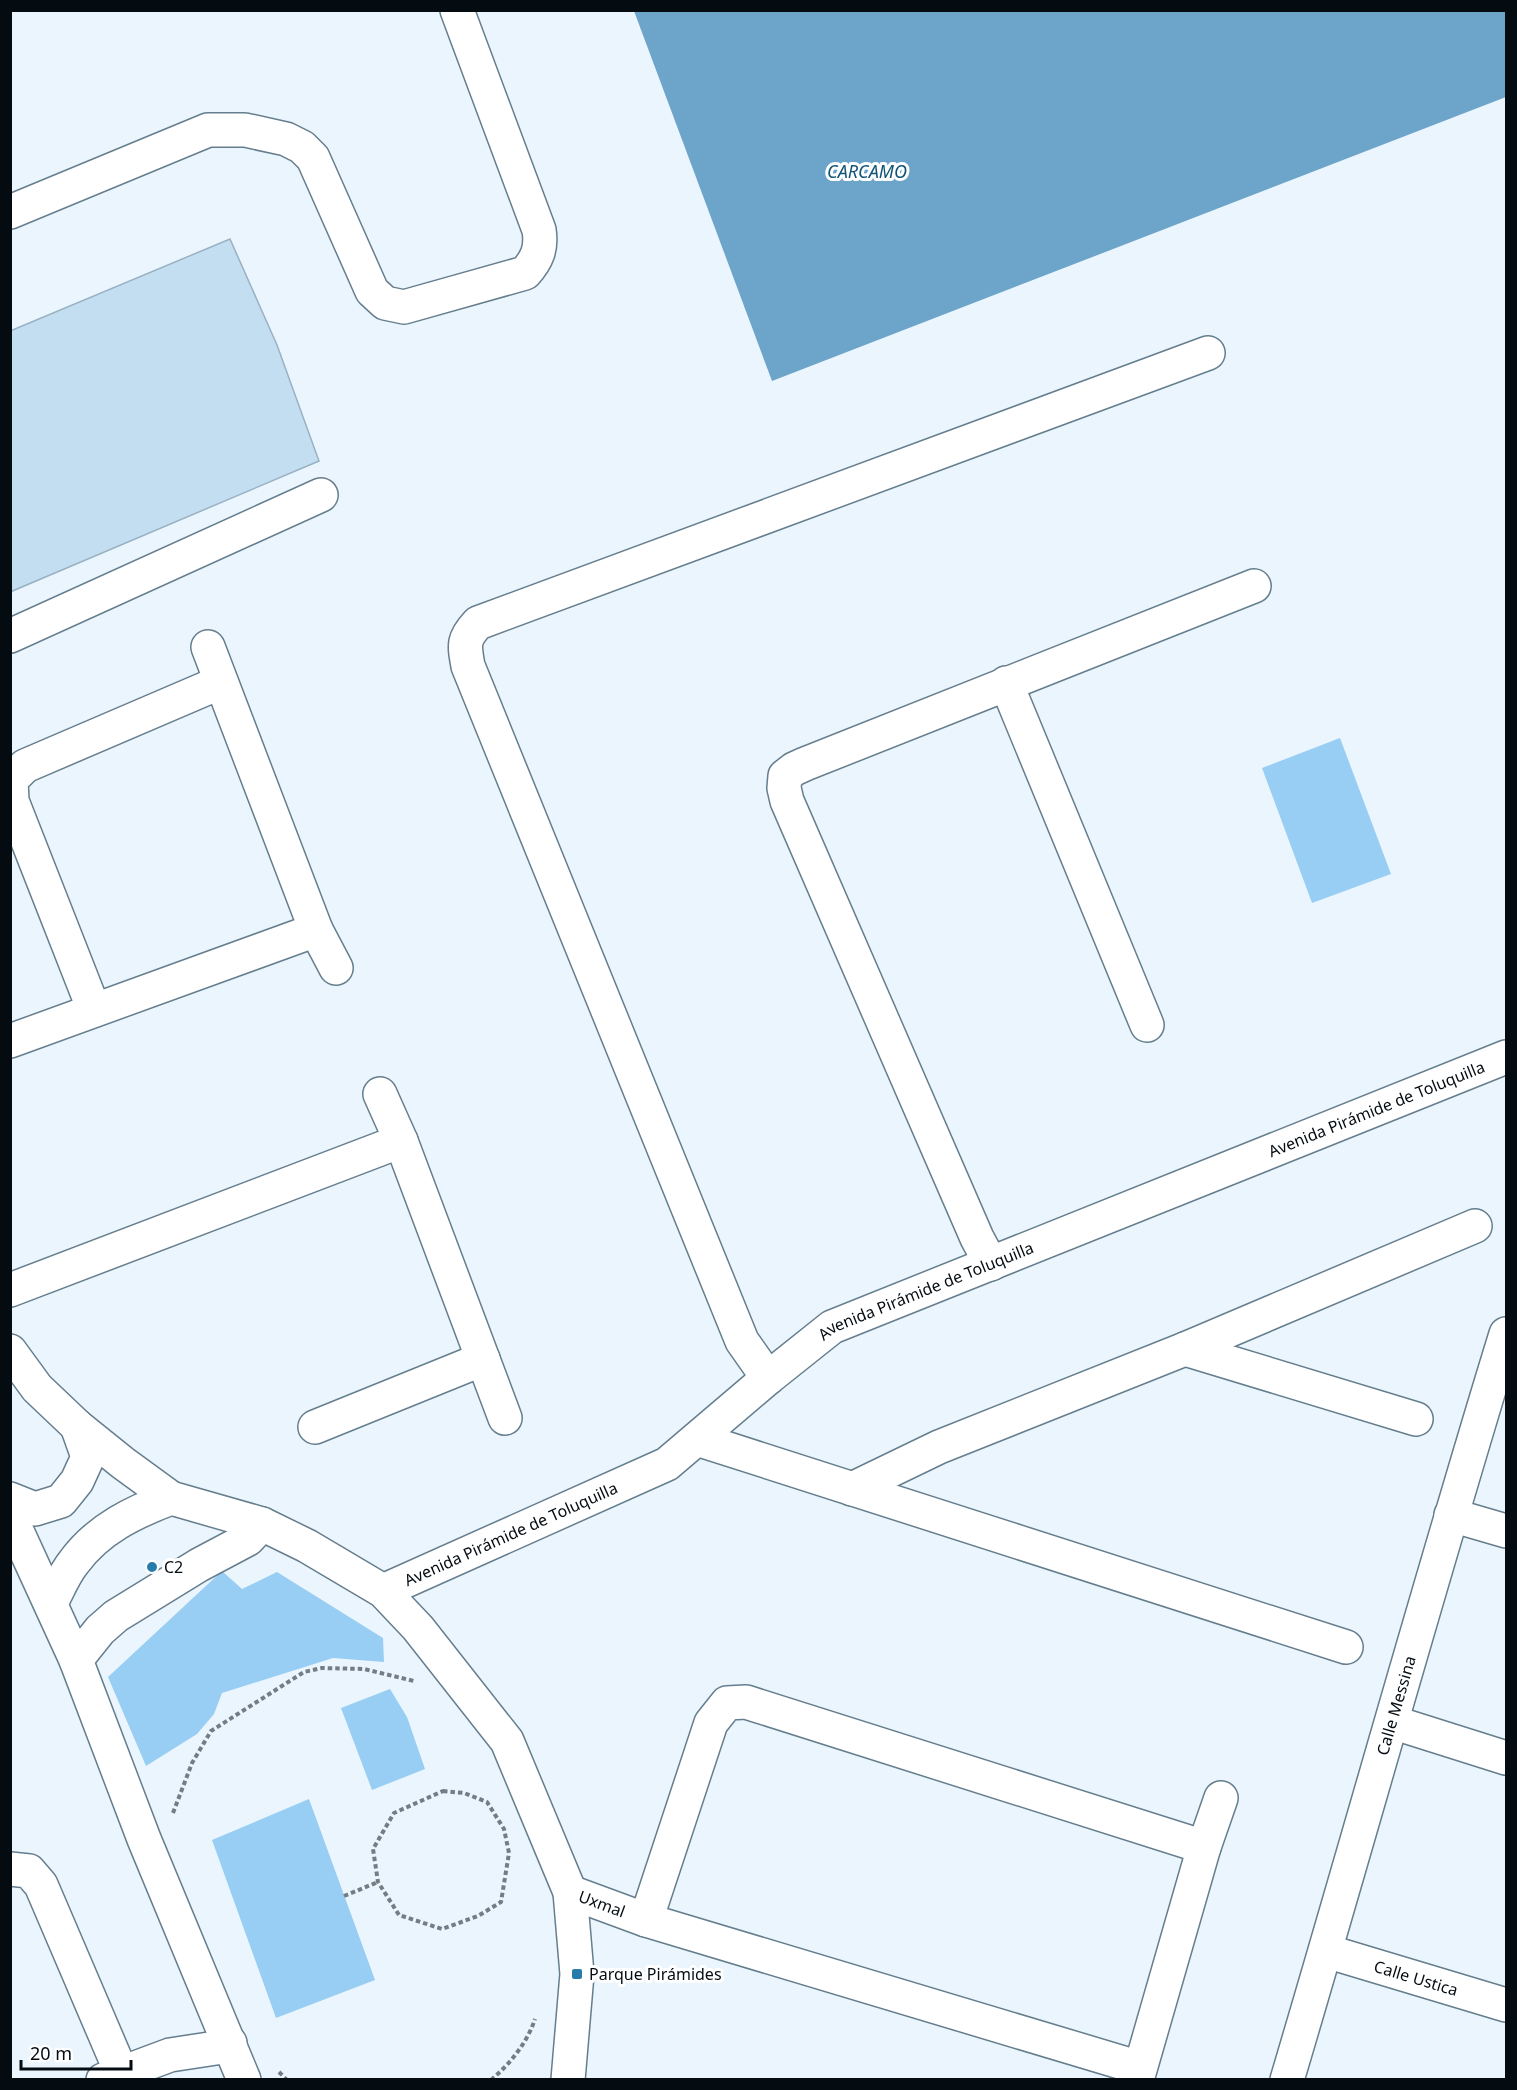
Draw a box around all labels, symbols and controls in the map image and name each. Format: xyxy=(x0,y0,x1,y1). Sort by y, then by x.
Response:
water label: CARCAMO xyxy=(827,159,907,183)
street label: Avenida Pirámide de Toluquilla xyxy=(1265,1056,1488,1162)
street label: Avenida Pirámide de Toluquilla xyxy=(813,1236,1037,1345)
street label: Avenida Pirámide de Toluquilla xyxy=(401,1477,621,1591)
place label: C2 xyxy=(164,1556,183,1578)
marker: C2 xyxy=(145,1560,159,1574)
street label: Calle Messina xyxy=(1371,1653,1421,1758)
street label: Uxmal xyxy=(575,1885,628,1922)
street label: Calle Ustica xyxy=(1371,1955,1461,2001)
place label: Parque Pirámides xyxy=(589,1963,722,1985)
marker: Parque Pirámides xyxy=(570,1967,584,1981)
scale bar xyxy=(21,2033,130,2071)
text: 20 m xyxy=(30,2041,72,2065)

